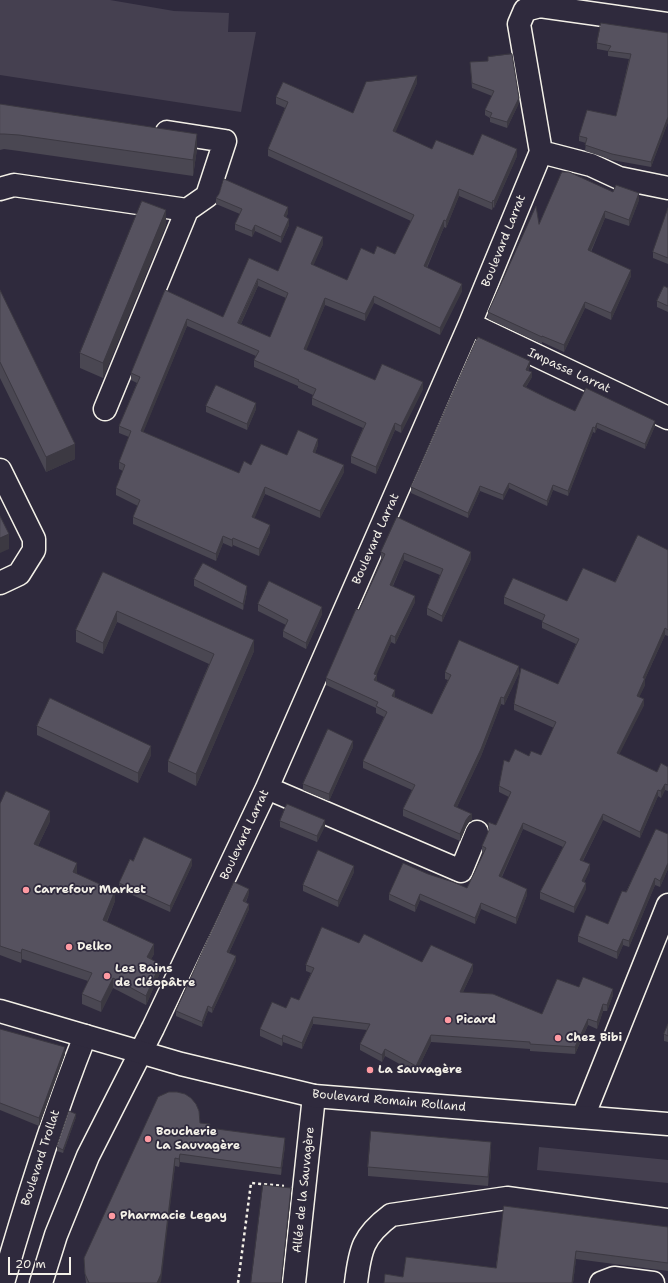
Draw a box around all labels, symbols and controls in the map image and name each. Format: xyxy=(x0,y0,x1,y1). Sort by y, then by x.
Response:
street label: Boulevard Larrat xyxy=(479,193,529,289)
street label: Impasse Larrat xyxy=(525,346,613,396)
street label: Boulevard Larrat xyxy=(349,491,403,587)
street label: Boulevard Larrat xyxy=(218,787,272,883)
place label: Carrefour Market xyxy=(34,883,146,897)
marker: Carrefour Market xyxy=(21,885,31,895)
place label: Delko xyxy=(77,940,112,954)
marker: Delko xyxy=(64,942,74,952)
place label: Les Bains de Cléopâtre xyxy=(115,962,195,990)
marker: Les Bains de Cléopâtre xyxy=(102,971,112,981)
place label: Picard xyxy=(456,1013,496,1027)
marker: Picard xyxy=(443,1015,453,1025)
place label: Chez Bibi xyxy=(566,1031,622,1045)
marker: Chez Bibi xyxy=(553,1033,563,1043)
place label: La Sauvagère xyxy=(378,1063,462,1077)
marker: La Sauvagère xyxy=(365,1065,375,1075)
street label: Boulevard Romain Rolland xyxy=(312,1087,466,1115)
street label: Boulevard Trollat xyxy=(19,1108,63,1208)
place label: Boucherie La Sauvagère xyxy=(156,1125,240,1153)
street label: Allée de la Sauvagère xyxy=(290,1126,318,1254)
marker: Boucherie La Sauvagère xyxy=(143,1134,153,1144)
place label: Pharmacie Legay xyxy=(120,1209,227,1223)
marker: Pharmacie Legay xyxy=(107,1211,117,1221)
scale bar xyxy=(10,1249,73,1275)
text: 20 m xyxy=(15,1256,46,1272)

